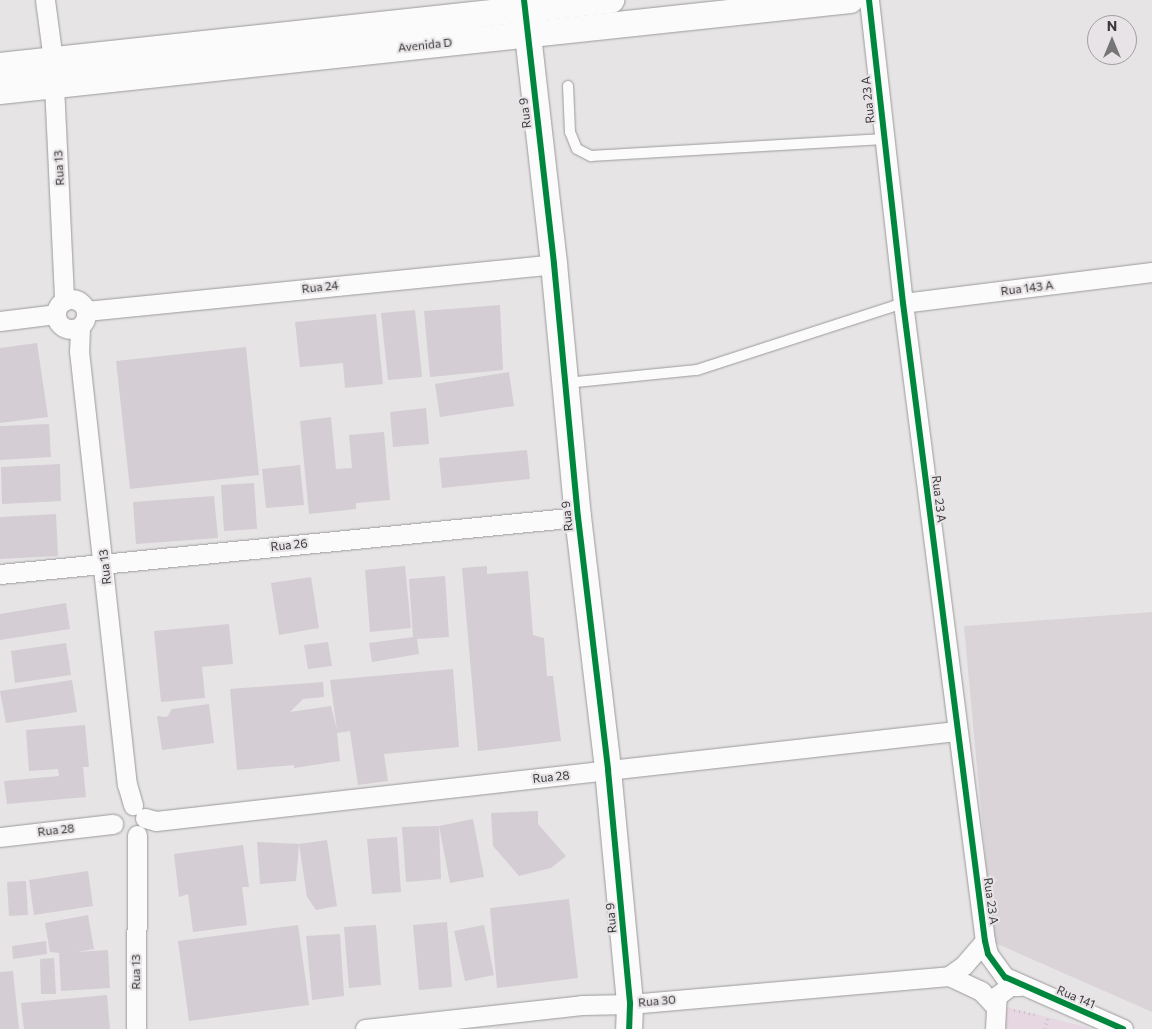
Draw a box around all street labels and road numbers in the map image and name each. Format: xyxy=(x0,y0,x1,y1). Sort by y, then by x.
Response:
street label: Avenida D xyxy=(397,35,453,55)
street label: Rua 23 A xyxy=(858,76,878,124)
street label: Rua 9 xyxy=(516,97,534,129)
street label: Rua 13 xyxy=(51,150,67,186)
street label: Rua 24 xyxy=(301,278,339,296)
street label: Rua 143 A xyxy=(1000,278,1054,298)
street label: Rua 23 A xyxy=(929,475,949,523)
street label: Rua 9 xyxy=(558,500,576,532)
street label: Rua 26 xyxy=(270,536,308,554)
street label: Rua 13 xyxy=(96,549,114,585)
street label: Rua 28 xyxy=(532,768,570,786)
street label: Rua 28 xyxy=(37,821,75,839)
street label: Rua 23 A xyxy=(981,877,1001,925)
street label: Rua 9 xyxy=(602,902,620,934)
street label: Rua 13 xyxy=(129,954,143,990)
street label: Rua 141 xyxy=(1055,982,1097,1012)
street label: Rua 30 xyxy=(637,992,677,1010)

